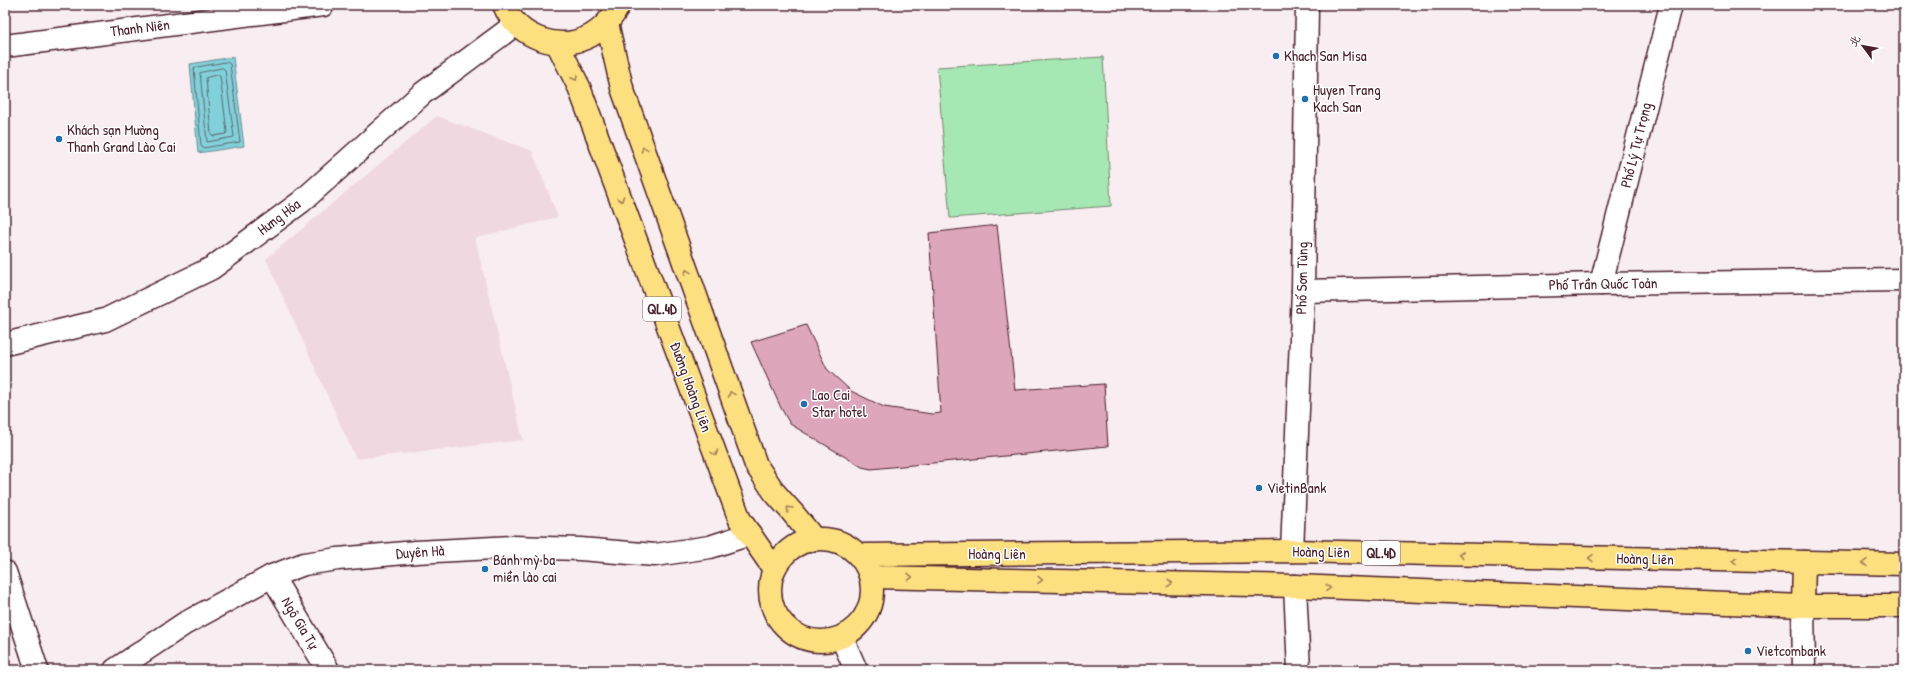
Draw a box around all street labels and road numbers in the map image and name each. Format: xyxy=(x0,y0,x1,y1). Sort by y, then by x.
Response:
street label: Thanh Niên xyxy=(109,13,171,42)
street label: Phố Lý Tự Trọng xyxy=(1615,100,1656,190)
street label: Hưng Hóa xyxy=(253,193,305,240)
street label: Phố Sơn Tùng xyxy=(1290,241,1313,314)
street label: Phố Trần Quốc Toản xyxy=(1548,272,1658,295)
road number: QL.4D xyxy=(643,297,681,321)
street label: Đường Hoàng Liên xyxy=(665,339,718,435)
street label: Duyên Hà xyxy=(395,539,445,564)
street label: Hoàng Liên xyxy=(1292,540,1350,563)
road number: QL.4D xyxy=(1362,541,1400,565)
street label: Hoàng Liên xyxy=(968,543,1026,564)
street label: Hoàng Liên xyxy=(1616,547,1674,570)
street label: Ngô Gia Tự xyxy=(277,593,325,654)

